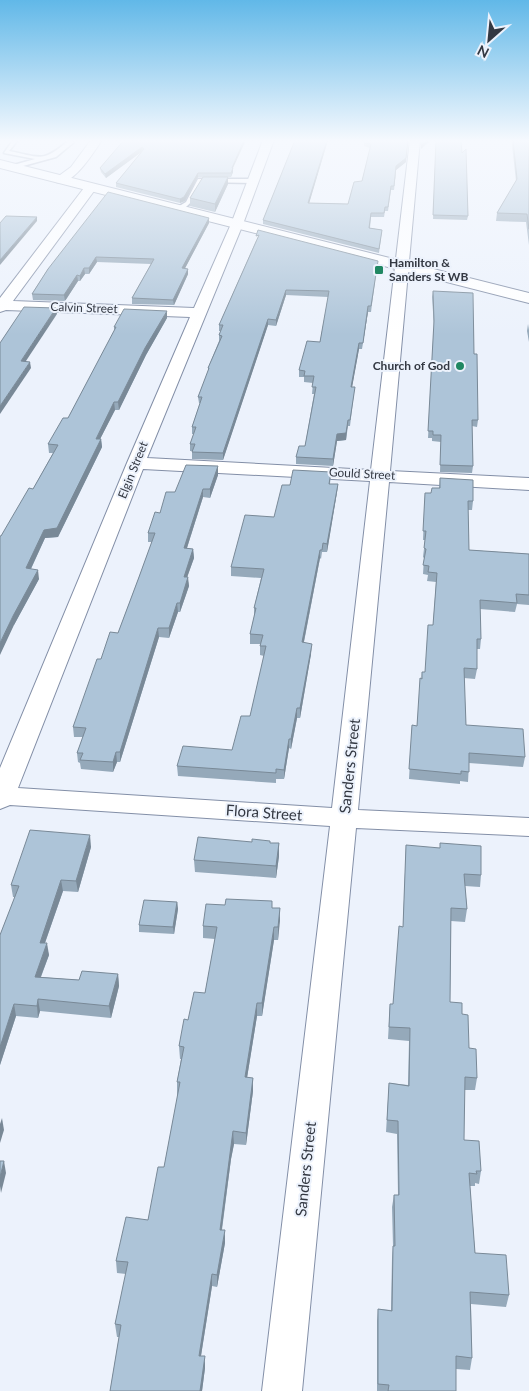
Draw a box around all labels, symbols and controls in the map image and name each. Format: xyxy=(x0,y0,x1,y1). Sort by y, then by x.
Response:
north arrow xyxy=(464,15,514,65)
text: N xyxy=(474,42,492,62)
place label: Hamilton & Sanders St WB xyxy=(389,255,468,284)
marker: Hamilton & Sanders St WB xyxy=(373,264,385,276)
street label: Calvin Street xyxy=(50,299,119,316)
place label: Church of God xyxy=(373,358,450,373)
marker: Church of God xyxy=(454,360,466,372)
street label: Elgin Street xyxy=(114,438,151,501)
street label: Gould Street xyxy=(328,464,396,483)
street label: Sanders Street xyxy=(335,717,363,814)
street label: Flora Street xyxy=(225,800,303,824)
street label: Sanders Street xyxy=(291,1120,319,1217)

